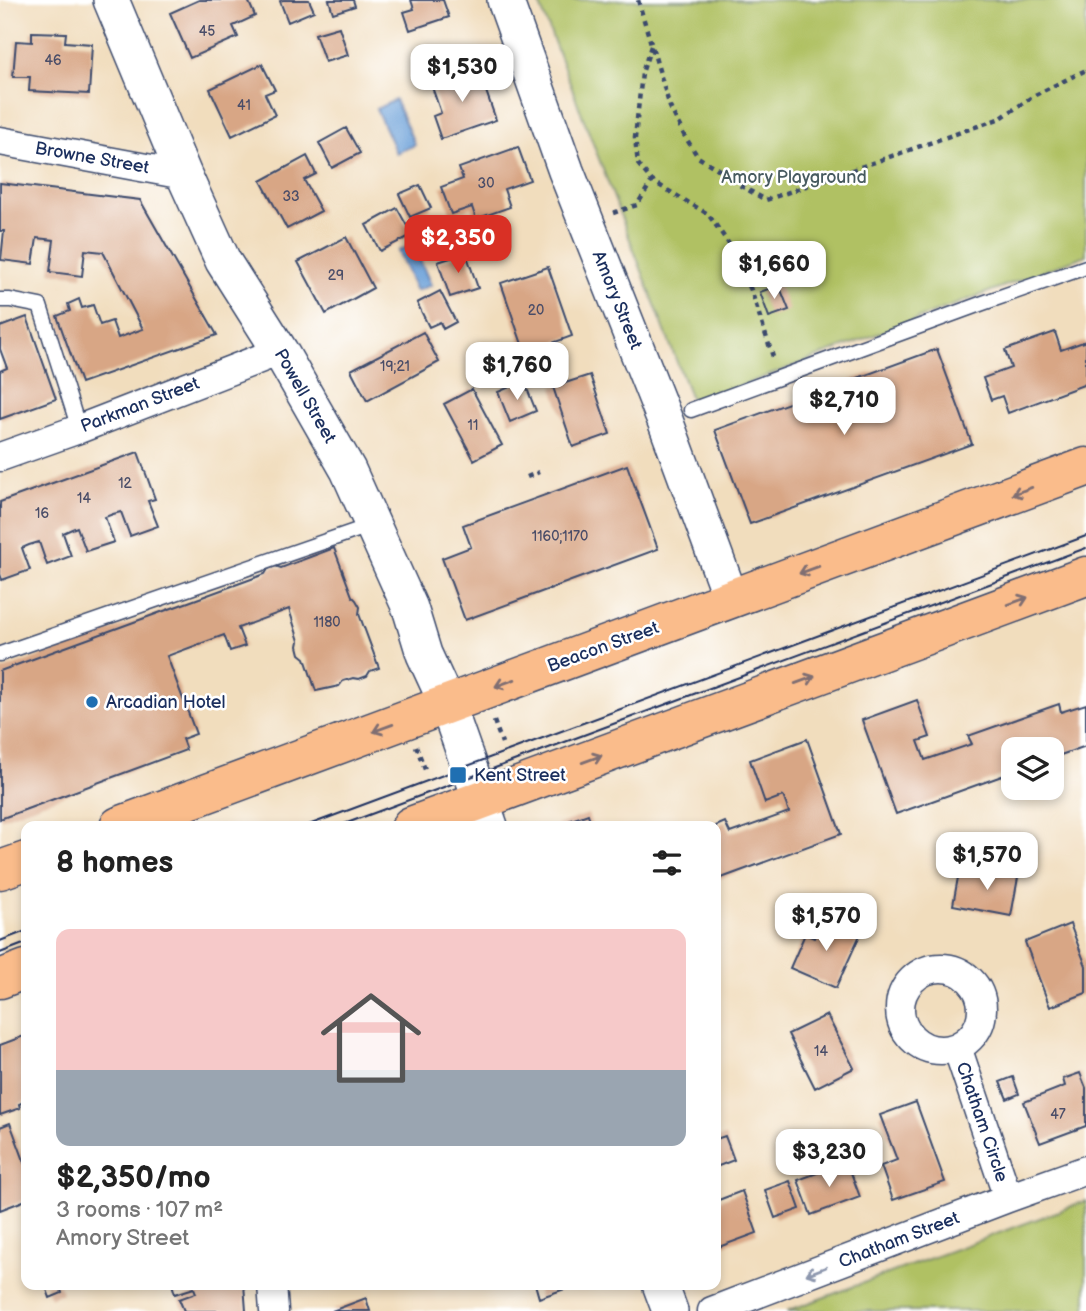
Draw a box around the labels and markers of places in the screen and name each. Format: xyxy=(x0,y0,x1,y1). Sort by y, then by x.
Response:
pin: $1,530 xyxy=(405,44,519,104)
pin: $2,350 xyxy=(401,216,515,275)
pin: $1,660 xyxy=(717,242,831,301)
pin: $1,760 xyxy=(460,342,574,402)
pin: $2,710 xyxy=(787,378,901,437)
place label: Arcadian Hotel xyxy=(106,692,225,713)
marker: Arcadian Hotel xyxy=(84,694,100,710)
marker: Kent Street xyxy=(448,765,468,785)
place label: Kent Street xyxy=(474,765,566,786)
pin: $1,570 xyxy=(930,832,1044,892)
pin: $1,570 xyxy=(769,894,883,953)
pin: $3,230 xyxy=(772,1130,886,1189)

